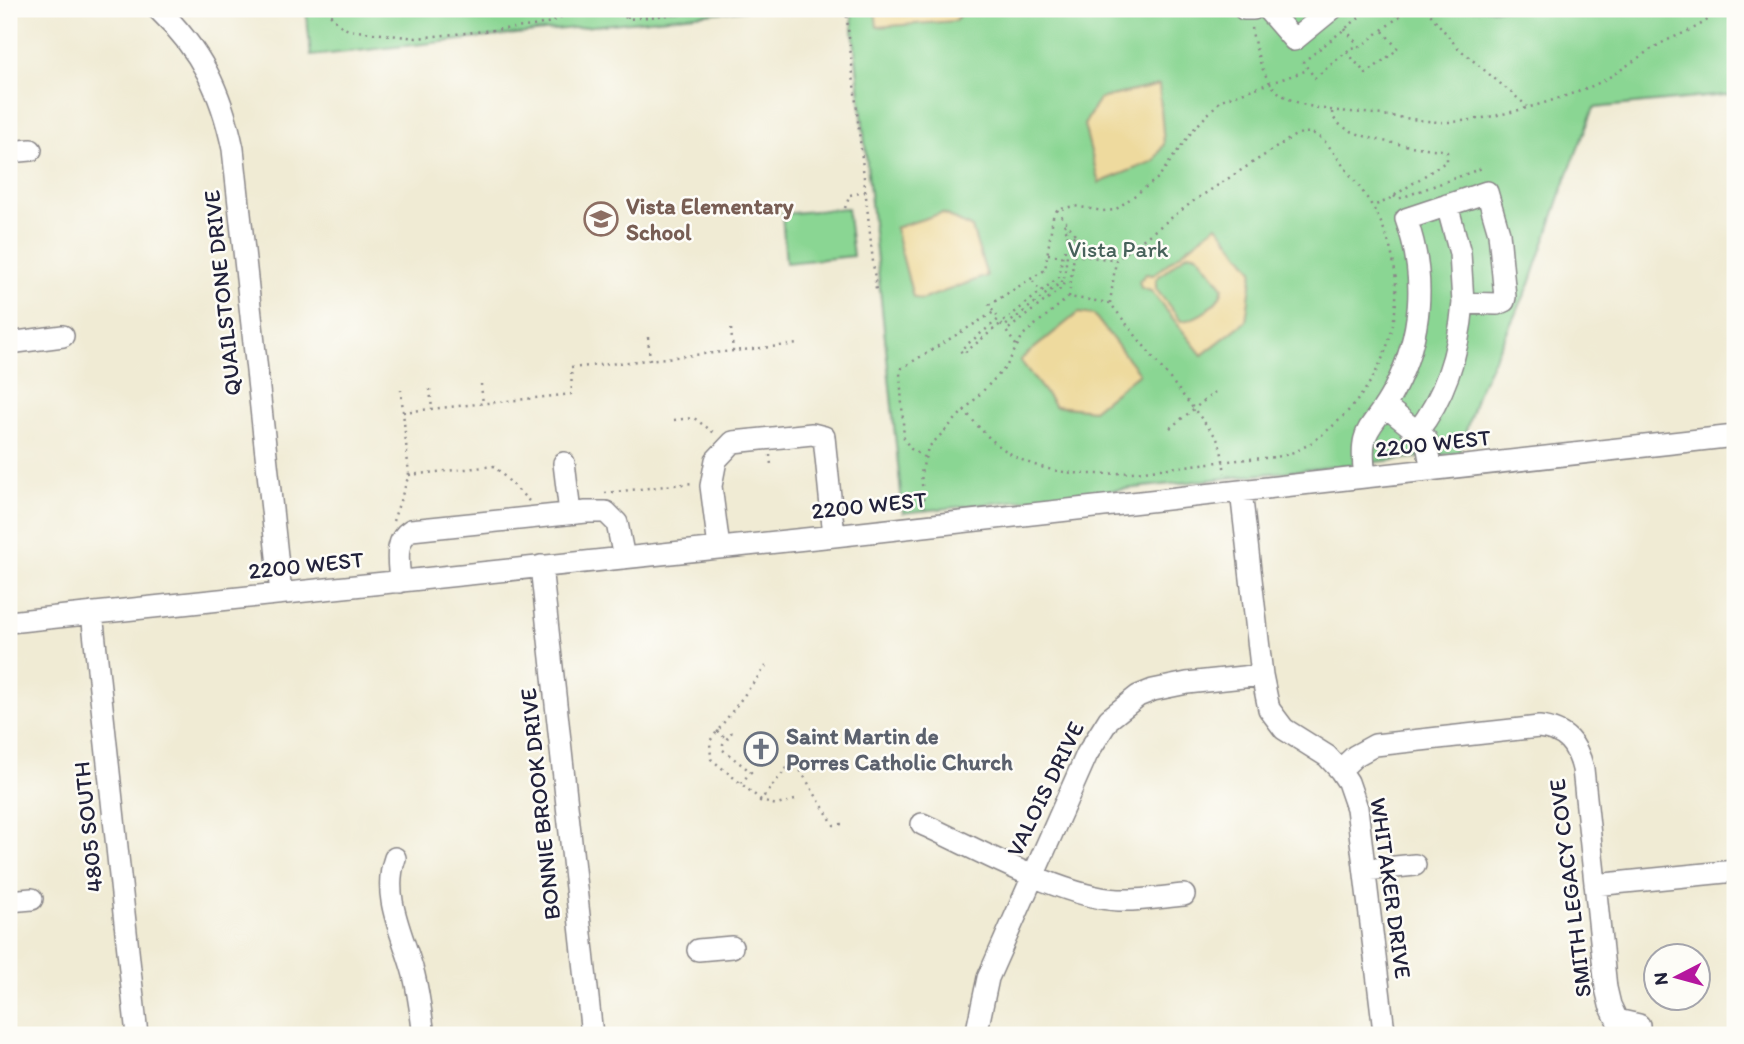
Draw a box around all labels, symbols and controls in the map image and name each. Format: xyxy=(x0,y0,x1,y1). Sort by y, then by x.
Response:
street label: QUAILSTONE DRIVE xyxy=(197,189,247,397)
place label: Vista Elementary School xyxy=(626,192,794,246)
school or university icon: Vista Elementary School xyxy=(582,200,620,238)
park label: Vista Park xyxy=(1068,235,1169,263)
street label: 2200 WEST xyxy=(1374,423,1492,463)
street label: 2200 WEST xyxy=(810,485,928,525)
street label: 2200 WEST xyxy=(247,545,365,585)
street label: BONNIE BROOK DRIVE xyxy=(514,687,566,921)
street label: VALOIS DRIVE xyxy=(1000,717,1090,861)
place label: Saint Martin de Porres Catholic Church xyxy=(786,722,1013,776)
church icon: Saint Martin de Porres Catholic Church xyxy=(742,730,780,768)
street label: 4805 SOUTH xyxy=(67,760,109,894)
street label: SMITH LEGACY COVE xyxy=(1543,777,1597,999)
street label: WHITAKER DRIVE xyxy=(1364,796,1418,981)
north arrow xyxy=(1642,942,1712,1012)
text: N xyxy=(1648,971,1673,986)

